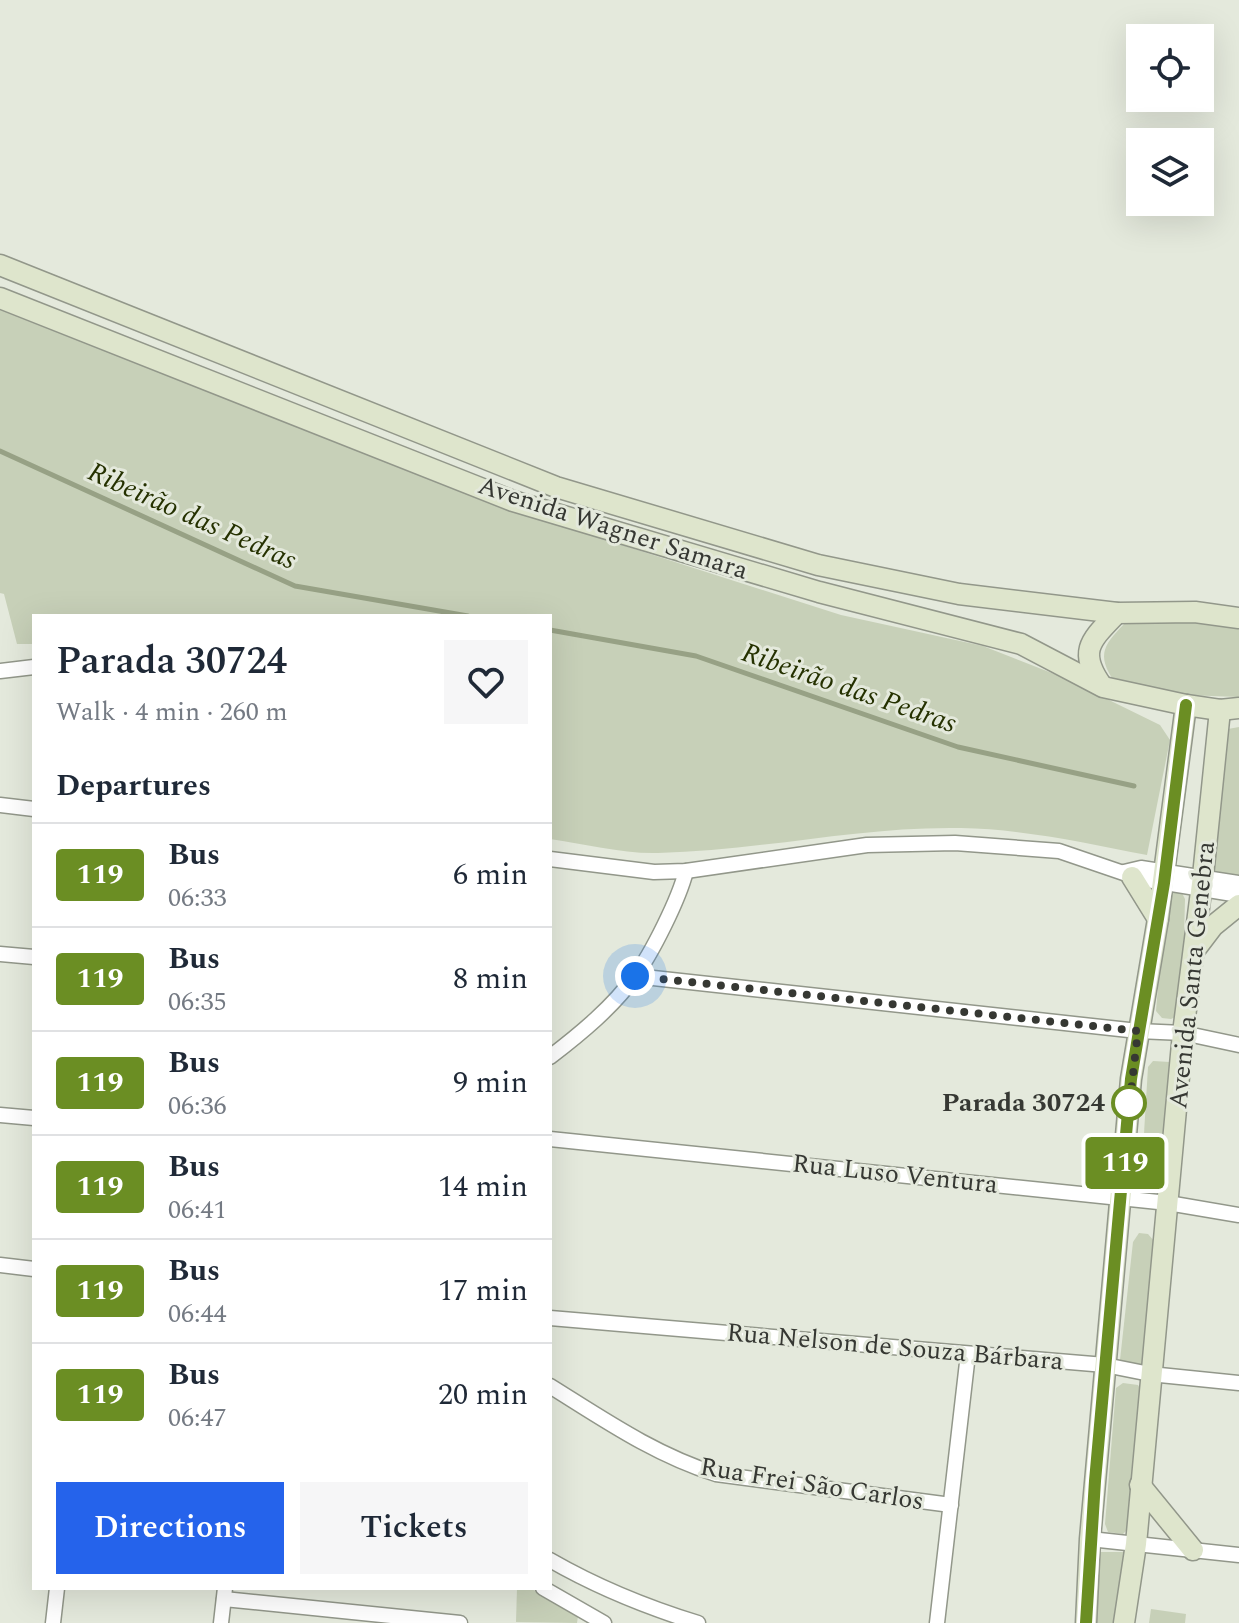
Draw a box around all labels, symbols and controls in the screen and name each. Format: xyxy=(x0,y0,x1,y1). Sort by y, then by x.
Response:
map controls xyxy=(1126,24,1214,216)
button: locate xyxy=(1126,24,1214,112)
button: layers xyxy=(1126,128,1214,216)
water label: Ribeirão das Pedras xyxy=(81,451,303,581)
street label: Avenida Wagner Samara xyxy=(473,465,753,591)
water label: Ribeirão das Pedras xyxy=(736,631,962,745)
text: Parada 30724 xyxy=(56,633,287,691)
button: heart xyxy=(444,640,528,724)
text: Walk · 4 min · 260 m xyxy=(56,692,288,732)
text: Departures xyxy=(56,763,211,809)
text: Bus xyxy=(168,832,220,878)
street label: Avenida Santa Genebra xyxy=(1158,839,1226,1111)
text: 6 min xyxy=(453,852,528,898)
text: 119 xyxy=(76,853,124,896)
text: 06:33 xyxy=(168,878,227,918)
text: Bus xyxy=(168,936,220,982)
text: 8 min xyxy=(453,956,528,1002)
your location xyxy=(615,956,655,996)
text: 119 xyxy=(76,957,124,1000)
text: 06:35 xyxy=(168,982,227,1022)
text: Bus xyxy=(168,1040,220,1086)
text: 9 min xyxy=(453,1060,528,1106)
text: 119 xyxy=(76,1061,124,1104)
place label: Parada 30724 xyxy=(942,1083,1105,1123)
text: 06:36 xyxy=(168,1086,227,1126)
marker: Parada 30724 xyxy=(1112,1086,1146,1120)
line badge: 119 xyxy=(1079,1137,1171,1189)
text: 119 xyxy=(1101,1141,1149,1184)
street label: Rua Luso Ventura xyxy=(790,1143,1000,1205)
text: Bus xyxy=(168,1144,220,1190)
text: 14 min xyxy=(438,1164,528,1210)
text: 119 xyxy=(76,1165,124,1208)
text: 06:41 xyxy=(168,1190,227,1230)
text: Bus xyxy=(168,1248,220,1294)
text: 17 min xyxy=(438,1268,528,1314)
text: 119 xyxy=(76,1269,124,1312)
text: 06:44 xyxy=(168,1294,227,1334)
street label: Rua Nelson de Souza Bárbara xyxy=(725,1312,1065,1382)
text: Bus xyxy=(168,1352,220,1398)
text: 20 min xyxy=(438,1372,528,1418)
text: 119 xyxy=(76,1373,124,1416)
text: 06:47 xyxy=(168,1398,227,1438)
street label: Rua Frei São Carlos xyxy=(697,1447,927,1521)
button: Directions xyxy=(56,1482,284,1574)
button: Tickets xyxy=(300,1482,528,1574)

